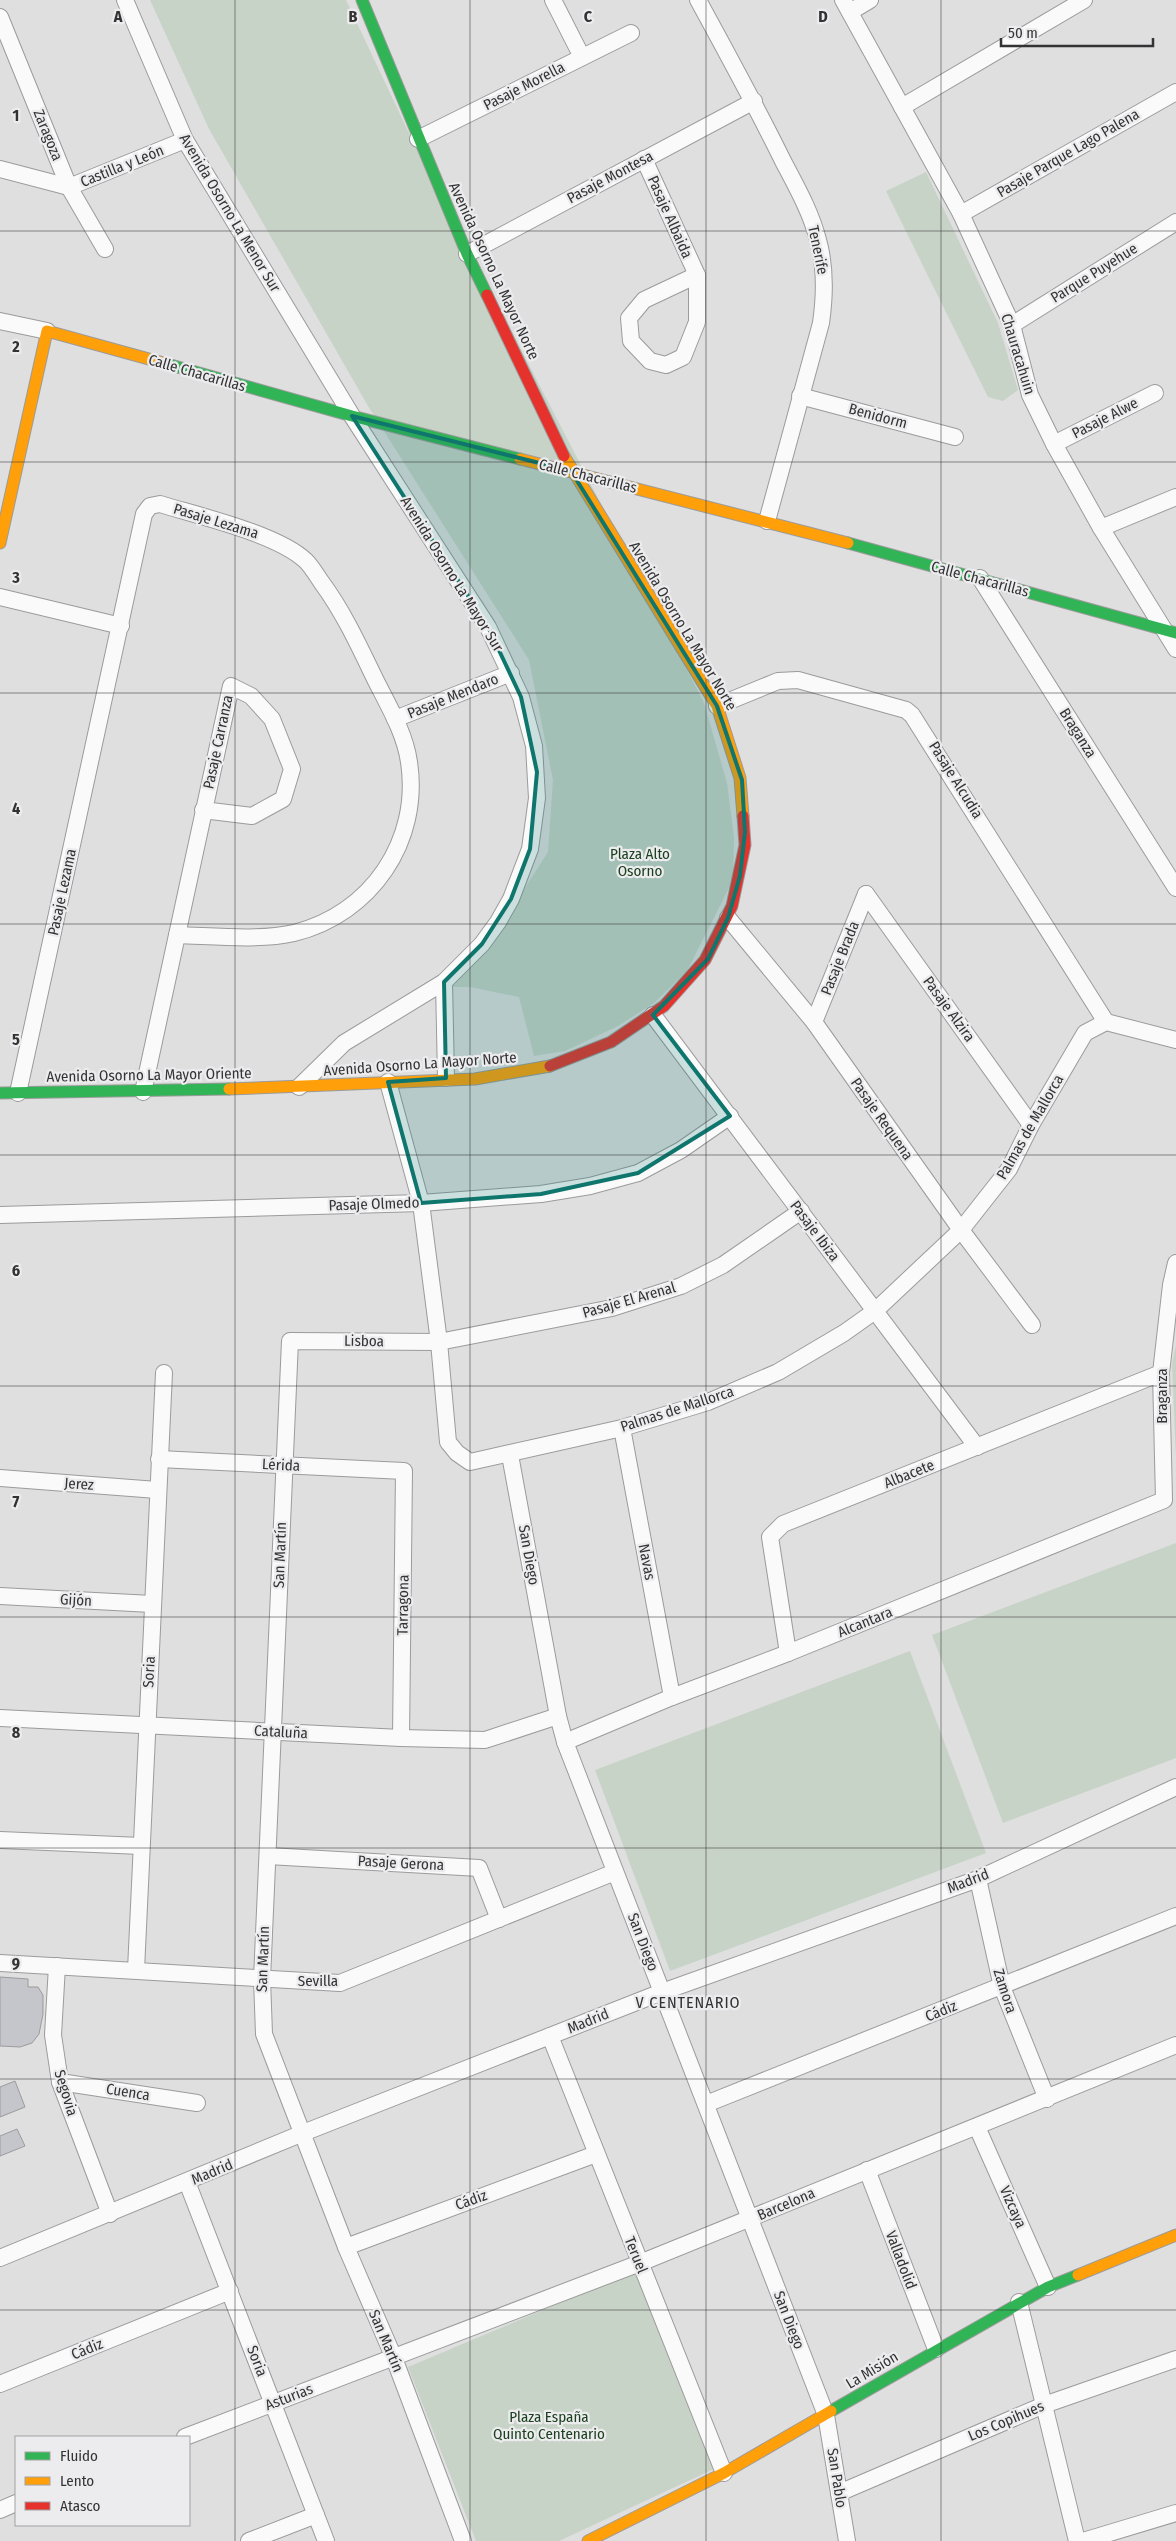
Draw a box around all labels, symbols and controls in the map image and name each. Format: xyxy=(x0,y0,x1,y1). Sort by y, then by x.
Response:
text: A xyxy=(113,7,123,26)
text: B xyxy=(349,7,358,26)
text: C xyxy=(584,7,593,26)
text: D xyxy=(818,7,828,26)
scale bar xyxy=(1001,15,1154,47)
text: 50 m xyxy=(1008,24,1038,42)
street label: Pasaje Morella xyxy=(480,58,568,114)
street label: Pasaje Parque Lago Palena xyxy=(994,105,1142,201)
text: 1 xyxy=(13,106,19,125)
street label: Zaragoza xyxy=(30,107,66,163)
street label: Avenida Osorno La Menor Sur xyxy=(176,131,285,296)
street label: Castilla y León xyxy=(78,141,166,191)
street label: Pasaje Montesa xyxy=(564,147,656,207)
street label: Pasaje Albaida xyxy=(644,173,696,261)
street label: Avenida Osorno La Mayor Norte xyxy=(445,179,543,363)
street label: Tenerife xyxy=(804,224,832,276)
street label: Parque Puyehue xyxy=(1047,239,1141,307)
street label: Chauracahuin xyxy=(997,311,1039,397)
text: 2 xyxy=(11,337,20,356)
street label: Calle Chacarillas xyxy=(146,351,248,395)
street label: Pasaje Alwe xyxy=(1069,394,1141,442)
street label: Benidorm xyxy=(847,400,909,432)
street label: Calle Chacarillas xyxy=(537,455,639,497)
street label: Avenida Osorno La Mayor Sur xyxy=(397,493,508,656)
street label: Pasaje Lezama xyxy=(171,500,261,542)
street label: Avenida Osorno La Mayor Norte xyxy=(625,538,741,714)
street label: Calle Chacarillas xyxy=(929,557,1031,601)
text: 3 xyxy=(11,568,20,587)
street label: Pasaje Mendaro xyxy=(405,670,501,722)
street label: Pasaje Carranza xyxy=(199,693,237,791)
street label: Braganza xyxy=(1056,705,1100,761)
street label: Pasaje Alcudia xyxy=(925,738,987,822)
text: 4 xyxy=(12,799,20,818)
park label: Plaza Alto Osorno xyxy=(610,845,670,880)
street label: Pasaje Lezama xyxy=(44,847,80,937)
street label: Pasaje Brada xyxy=(817,918,863,998)
street label: Pasaje Alzira xyxy=(919,973,979,1045)
text: 5 xyxy=(12,1030,20,1049)
street label: Avenida Osorno La Mayor Norte xyxy=(323,1048,517,1080)
street label: Avenida Osorno La Mayor Oriente xyxy=(46,1064,252,1086)
street label: Palmas de Mallorca xyxy=(993,1071,1067,1183)
street label: Pasaje Requena xyxy=(847,1074,917,1164)
street label: Pasaje Olmedo xyxy=(328,1193,420,1215)
street label: Pasaje Ibiza xyxy=(786,1197,844,1265)
text: 6 xyxy=(12,1261,20,1280)
street label: Pasaje El Arenal xyxy=(580,1278,678,1322)
street label: Lisboa xyxy=(344,1332,384,1350)
street label: Braganza xyxy=(1153,1368,1171,1424)
street label: Palmas de Mallorca xyxy=(618,1382,736,1436)
street label: Lérida xyxy=(261,1455,301,1475)
street label: Albacete xyxy=(881,1456,937,1492)
street label: Jerez xyxy=(64,1474,94,1494)
text: 7 xyxy=(13,1492,20,1511)
street label: San Martín xyxy=(270,1522,290,1588)
street label: San Diego xyxy=(515,1523,543,1587)
street label: Navas xyxy=(635,1542,659,1582)
street label: Tarragona xyxy=(393,1574,413,1636)
street label: Gijón xyxy=(60,1590,92,1610)
street label: Alcantara xyxy=(835,1603,895,1641)
street label: Soria xyxy=(139,1656,159,1688)
street label: Cataluña xyxy=(254,1722,308,1742)
text: 8 xyxy=(12,1723,21,1742)
street label: Pasaje Gerona xyxy=(357,1852,445,1874)
street label: Madrid xyxy=(945,1865,991,1897)
street label: San Diego xyxy=(624,1910,662,1974)
street label: San Martín xyxy=(253,1926,273,1992)
text: 9 xyxy=(12,1954,20,1973)
street label: Zamora xyxy=(989,1966,1021,2016)
street label: Sevilla xyxy=(298,1972,338,1990)
district label: V CENTENARIO xyxy=(635,1993,741,2012)
street label: Cádiz xyxy=(923,1997,960,2025)
street label: Madrid xyxy=(565,2005,611,2037)
street label: Segovia xyxy=(50,2068,82,2118)
street label: Cuenca xyxy=(105,2080,151,2104)
street label: Madrid xyxy=(189,2155,235,2189)
street label: Vizcaya xyxy=(996,2183,1030,2231)
street label: Barcelona xyxy=(754,2184,818,2224)
street label: Cádiz xyxy=(453,2186,489,2214)
street label: Valladolid xyxy=(882,2228,920,2292)
street label: Teruel xyxy=(621,2234,651,2276)
street label: San Diego xyxy=(770,2288,808,2352)
street label: San Martín xyxy=(365,2307,407,2375)
street label: Cádiz xyxy=(69,2335,106,2363)
street label: Soria xyxy=(243,2343,271,2379)
street label: La Misión xyxy=(843,2347,901,2393)
street label: Asturias xyxy=(263,2380,315,2414)
street label: Los Copihues xyxy=(965,2397,1047,2445)
park label: Plaza España Quinto Centenario xyxy=(493,2408,605,2443)
legend xyxy=(15,2436,190,2526)
text: Fluido xyxy=(60,2447,98,2465)
street label: San Pablo xyxy=(823,2447,851,2509)
text: Lento xyxy=(60,2472,94,2490)
text: Atasco xyxy=(60,2497,100,2515)

